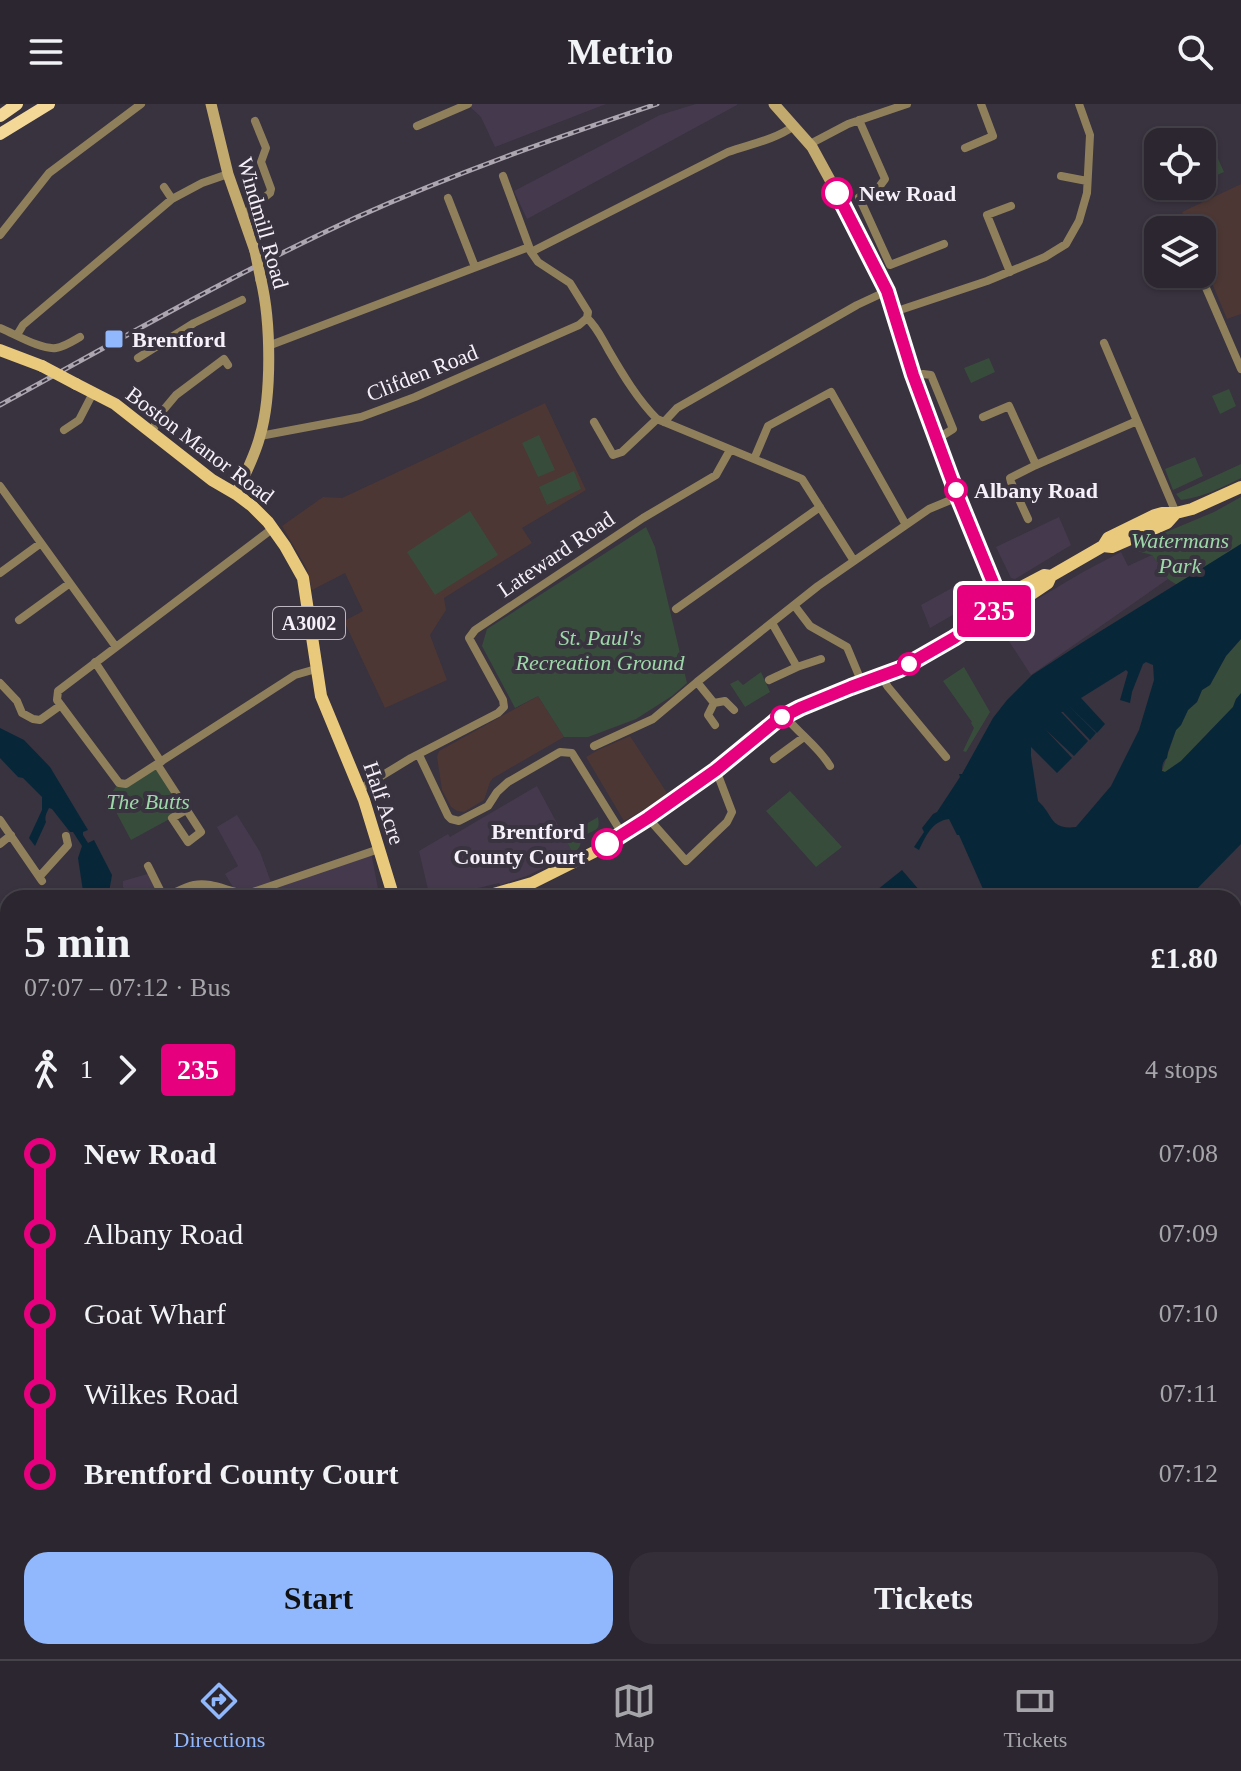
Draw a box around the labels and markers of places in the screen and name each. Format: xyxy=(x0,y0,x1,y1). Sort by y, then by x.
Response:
marker: New Road xyxy=(822,178,852,208)
place label: New Road xyxy=(859,181,956,206)
place label: Brentford xyxy=(132,327,226,352)
marker: Brentford xyxy=(103,328,125,350)
place label: Albany Road xyxy=(974,478,1098,503)
marker: Albany Road xyxy=(945,479,967,501)
unlabelled marker xyxy=(898,653,920,675)
unlabelled marker xyxy=(771,706,793,728)
place label: Brentford County Court xyxy=(454,819,586,869)
marker: Brentford County Court xyxy=(592,829,622,859)

